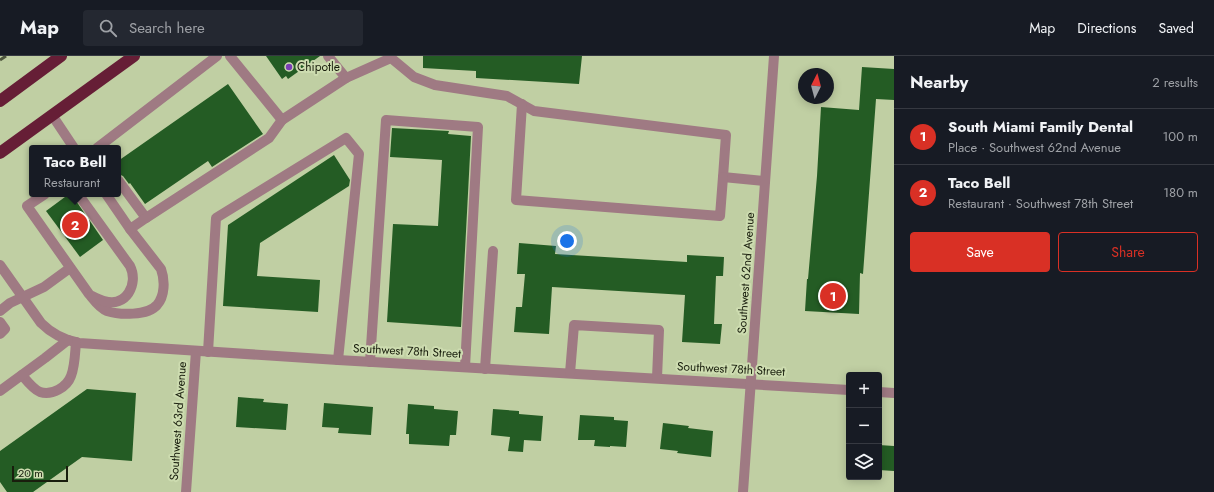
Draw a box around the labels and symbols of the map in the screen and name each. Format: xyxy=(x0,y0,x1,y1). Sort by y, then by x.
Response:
place label: Chipotle xyxy=(297,58,340,76)
marker: Chipotle xyxy=(284,62,294,72)
north arrow xyxy=(798,68,834,104)
pin: 2 xyxy=(62,210,88,240)
street label: Southwest 62nd Avenue xyxy=(733,212,759,334)
your location xyxy=(557,231,577,251)
pin: 1 xyxy=(820,281,846,311)
street label: Southwest 78th Street xyxy=(352,339,462,363)
street label: Southwest 78th Street xyxy=(676,357,786,381)
street label: Southwest 63rd Avenue xyxy=(165,361,191,481)
scale bar xyxy=(12,464,68,483)

